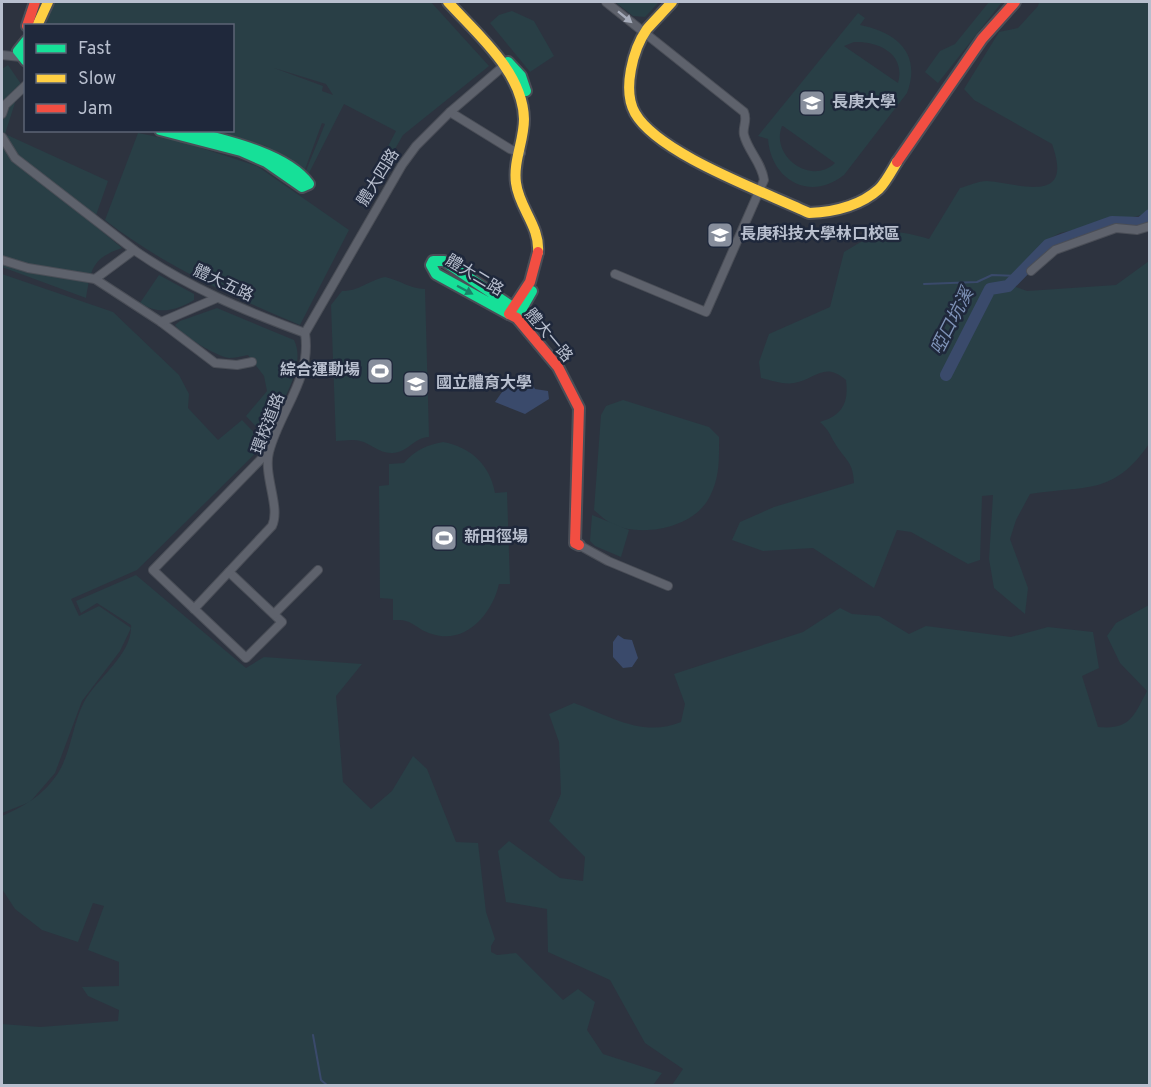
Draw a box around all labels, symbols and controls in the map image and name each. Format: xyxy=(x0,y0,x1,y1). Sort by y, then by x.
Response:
one-way arrow xyxy=(617,11,633,24)
legend xyxy=(24,24,234,132)
text: Fast xyxy=(78,38,111,61)
text: Slow xyxy=(78,68,116,91)
school or university icon: 長庚大學 xyxy=(797,88,827,118)
place label: 長庚大學 xyxy=(832,93,896,113)
text: Jam xyxy=(78,98,113,121)
street label: 體大四路 xyxy=(354,146,404,210)
school or university icon: 長庚科技大學林口校區 xyxy=(705,220,735,250)
place label: 長庚科技大學林口校區 xyxy=(740,224,900,245)
street label: 體大二路 xyxy=(441,251,507,301)
street label: 體大五路 xyxy=(190,261,256,307)
water label: 啞口坑溪 xyxy=(926,282,981,359)
one-way arrow xyxy=(456,285,473,295)
street label: 體大一路 xyxy=(520,305,576,367)
sports icon: 綜合運動場 xyxy=(365,356,395,386)
place label: 綜合運動場 xyxy=(280,361,360,381)
school or university icon: 國立體育大學 xyxy=(401,369,431,399)
place label: 國立體育大學 xyxy=(436,374,532,394)
street label: 環校道路 xyxy=(248,391,290,457)
sports icon: 新田徑場 xyxy=(429,523,459,553)
place label: 新田徑場 xyxy=(464,528,528,548)

